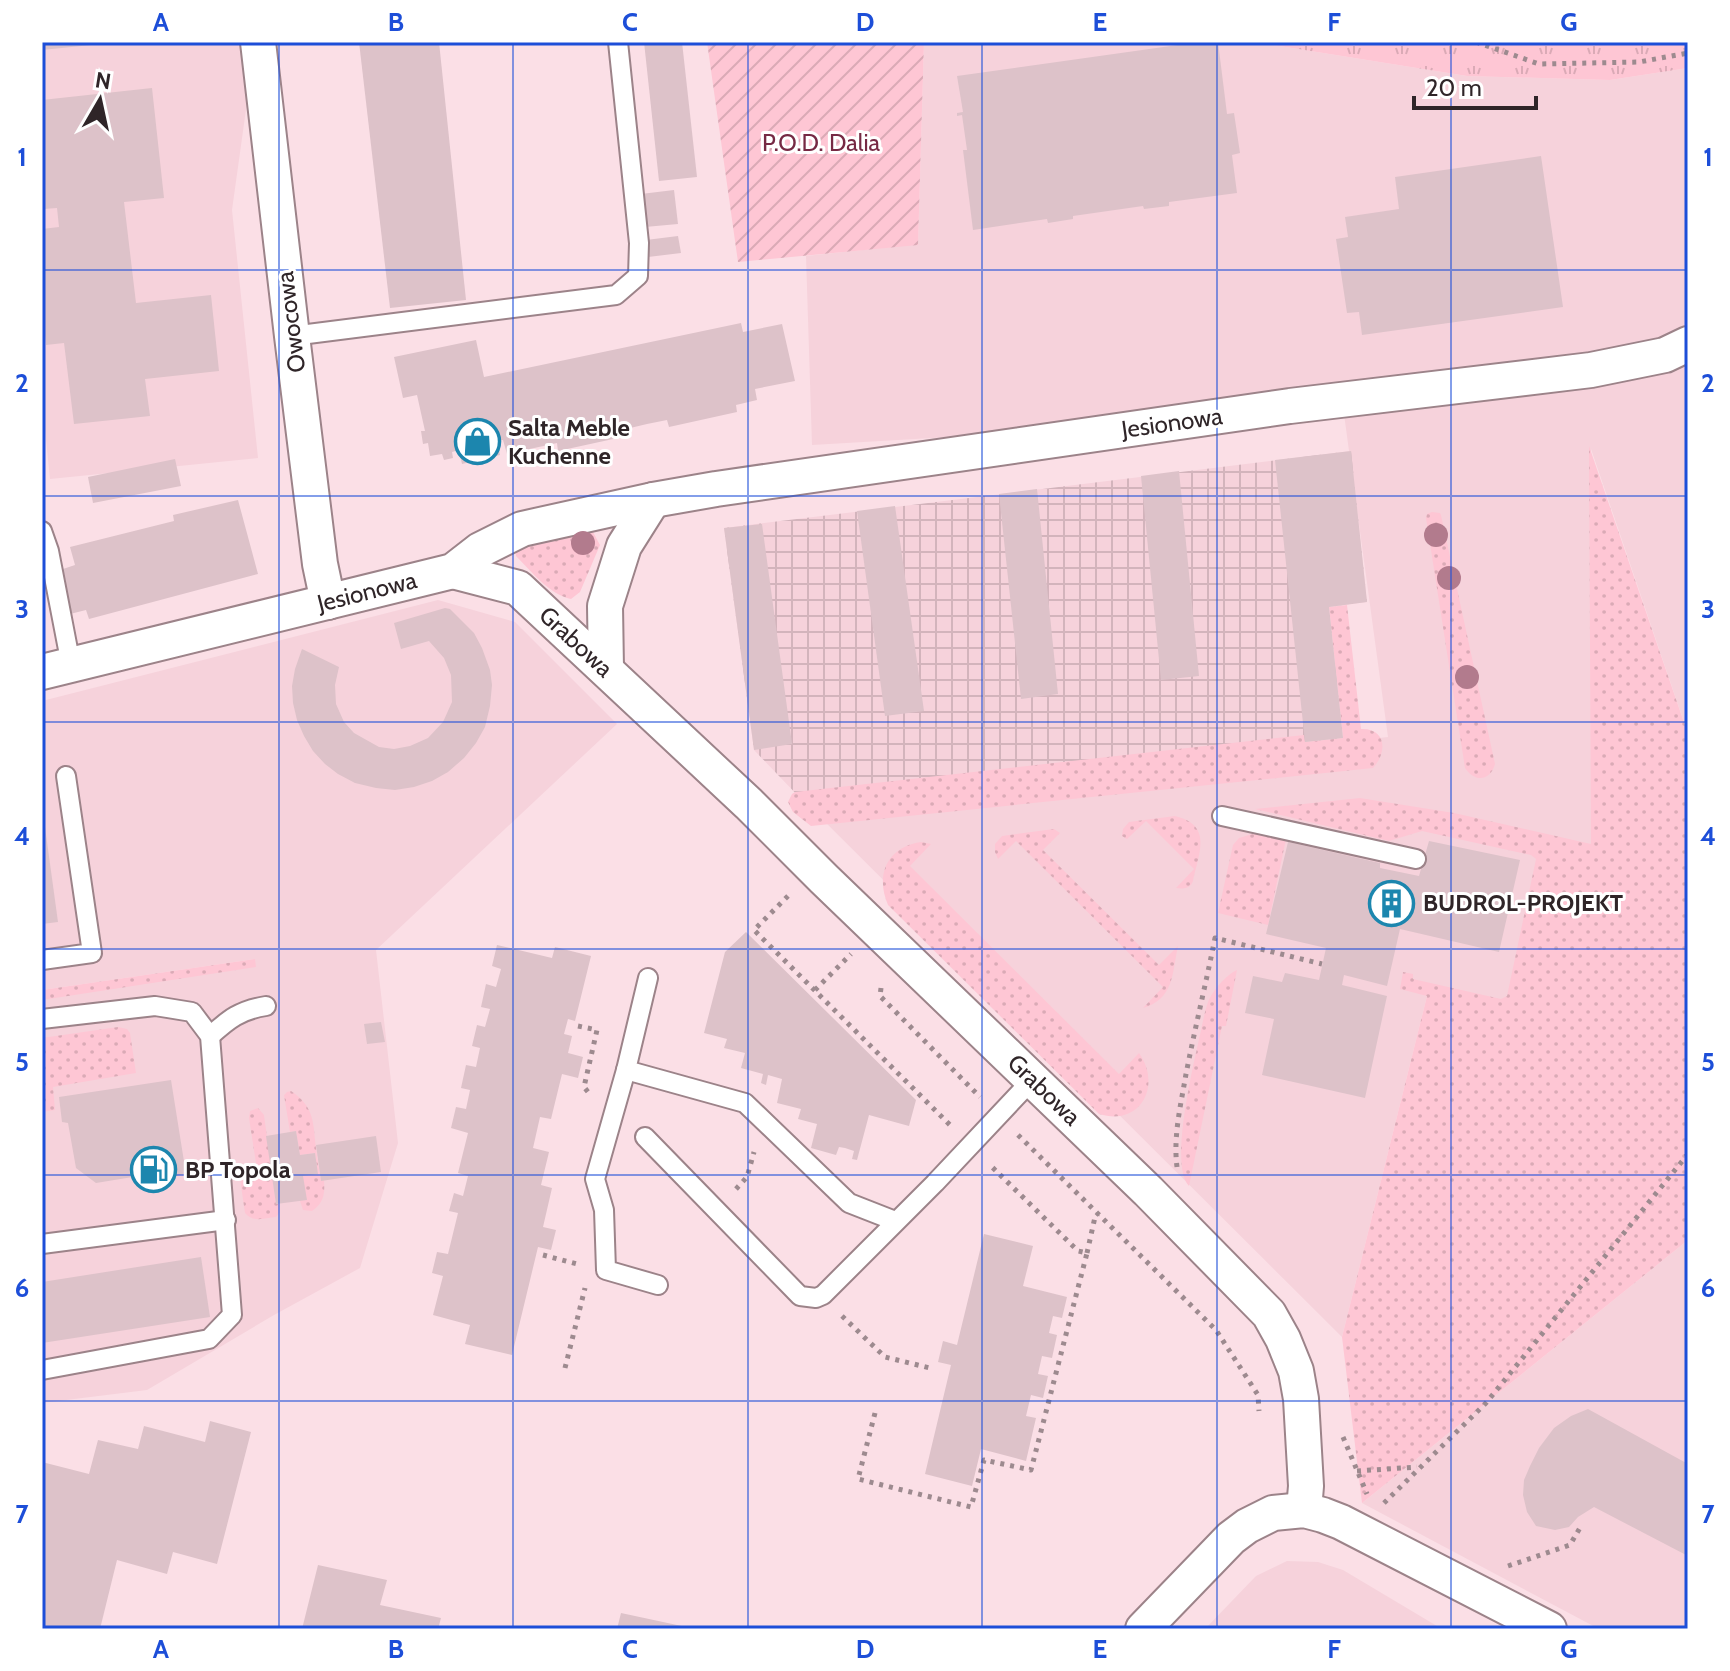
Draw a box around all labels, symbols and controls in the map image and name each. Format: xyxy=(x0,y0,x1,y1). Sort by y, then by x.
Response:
text: A xyxy=(153,6,170,38)
text: B xyxy=(388,6,404,38)
text: C xyxy=(622,6,638,38)
text: D xyxy=(856,6,874,38)
text: E xyxy=(1093,6,1107,38)
text: F xyxy=(1327,6,1341,38)
text: G xyxy=(1560,6,1578,38)
north arrow xyxy=(60,60,140,140)
scale bar xyxy=(1414,60,1536,110)
text: N xyxy=(93,66,113,95)
text: 20 m xyxy=(1426,73,1482,102)
park label: P.O.D. Dalia xyxy=(762,128,881,157)
text: 1 xyxy=(17,141,27,173)
text: 1 xyxy=(1703,141,1713,173)
street label: Owocowa xyxy=(270,269,311,374)
text: 2 xyxy=(15,367,29,399)
text: 2 xyxy=(1701,367,1715,399)
street label: Jesionowa xyxy=(1119,401,1225,444)
place label: Salta Meble Kuchenne xyxy=(508,413,630,470)
shop icon: Salta Meble Kuchenne xyxy=(453,418,501,466)
street label: Jesionowa xyxy=(313,565,420,618)
text: 3 xyxy=(15,593,29,625)
text: 3 xyxy=(1701,593,1715,625)
street label: Grabowa xyxy=(533,600,620,683)
text: 4 xyxy=(14,820,30,852)
text: 4 xyxy=(1700,820,1716,852)
building icon: BUDROL-PROJEKT xyxy=(1368,879,1416,927)
place label: BUDROL-PROJEKT xyxy=(1423,888,1623,917)
text: 5 xyxy=(15,1046,29,1078)
text: 5 xyxy=(1701,1046,1715,1078)
street label: Grabowa xyxy=(1002,1048,1087,1132)
fuel station icon: BP Topola xyxy=(130,1146,178,1194)
place label: BP Topola xyxy=(185,1155,291,1184)
text: 6 xyxy=(15,1272,29,1304)
text: 6 xyxy=(1701,1272,1715,1304)
text: 7 xyxy=(15,1498,29,1530)
text: 7 xyxy=(1701,1498,1715,1530)
text: A xyxy=(153,1633,170,1665)
text: B xyxy=(388,1633,404,1665)
text: C xyxy=(622,1633,638,1665)
text: D xyxy=(856,1633,874,1665)
text: E xyxy=(1093,1633,1107,1665)
text: F xyxy=(1327,1633,1341,1665)
text: G xyxy=(1560,1633,1578,1665)

